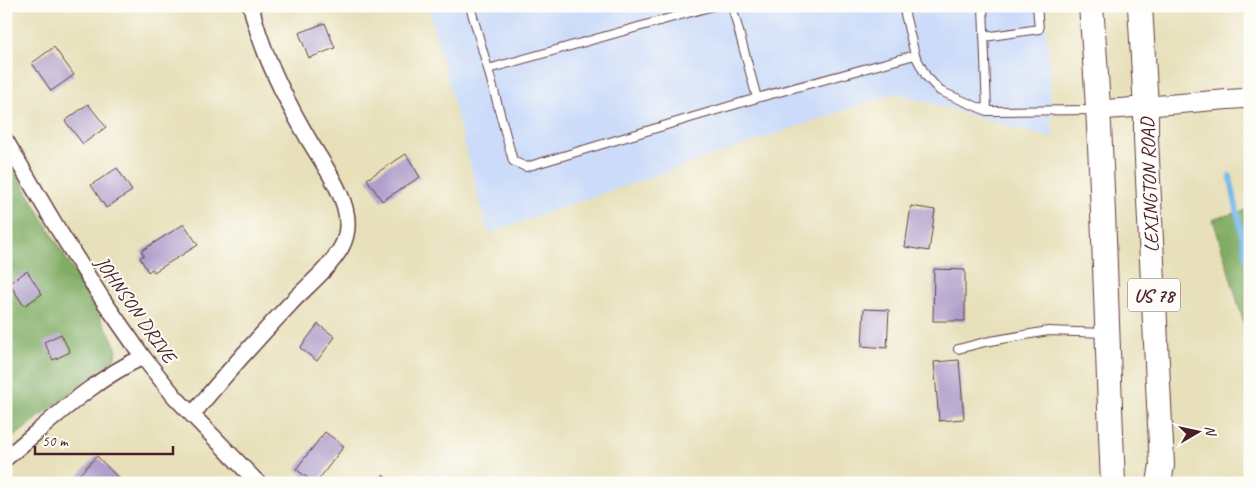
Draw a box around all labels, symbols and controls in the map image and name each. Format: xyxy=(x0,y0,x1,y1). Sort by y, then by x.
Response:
street label: LEXINGTON ROAD xyxy=(1135,116,1164,253)
street label: JOHNSON DRIVE xyxy=(89,250,183,370)
road number: US 78 xyxy=(1128,278,1180,312)
north arrow xyxy=(1174,406,1224,456)
scale bar xyxy=(35,424,172,456)
text: N xyxy=(1201,424,1220,438)
text: 50 m xyxy=(42,432,69,451)

